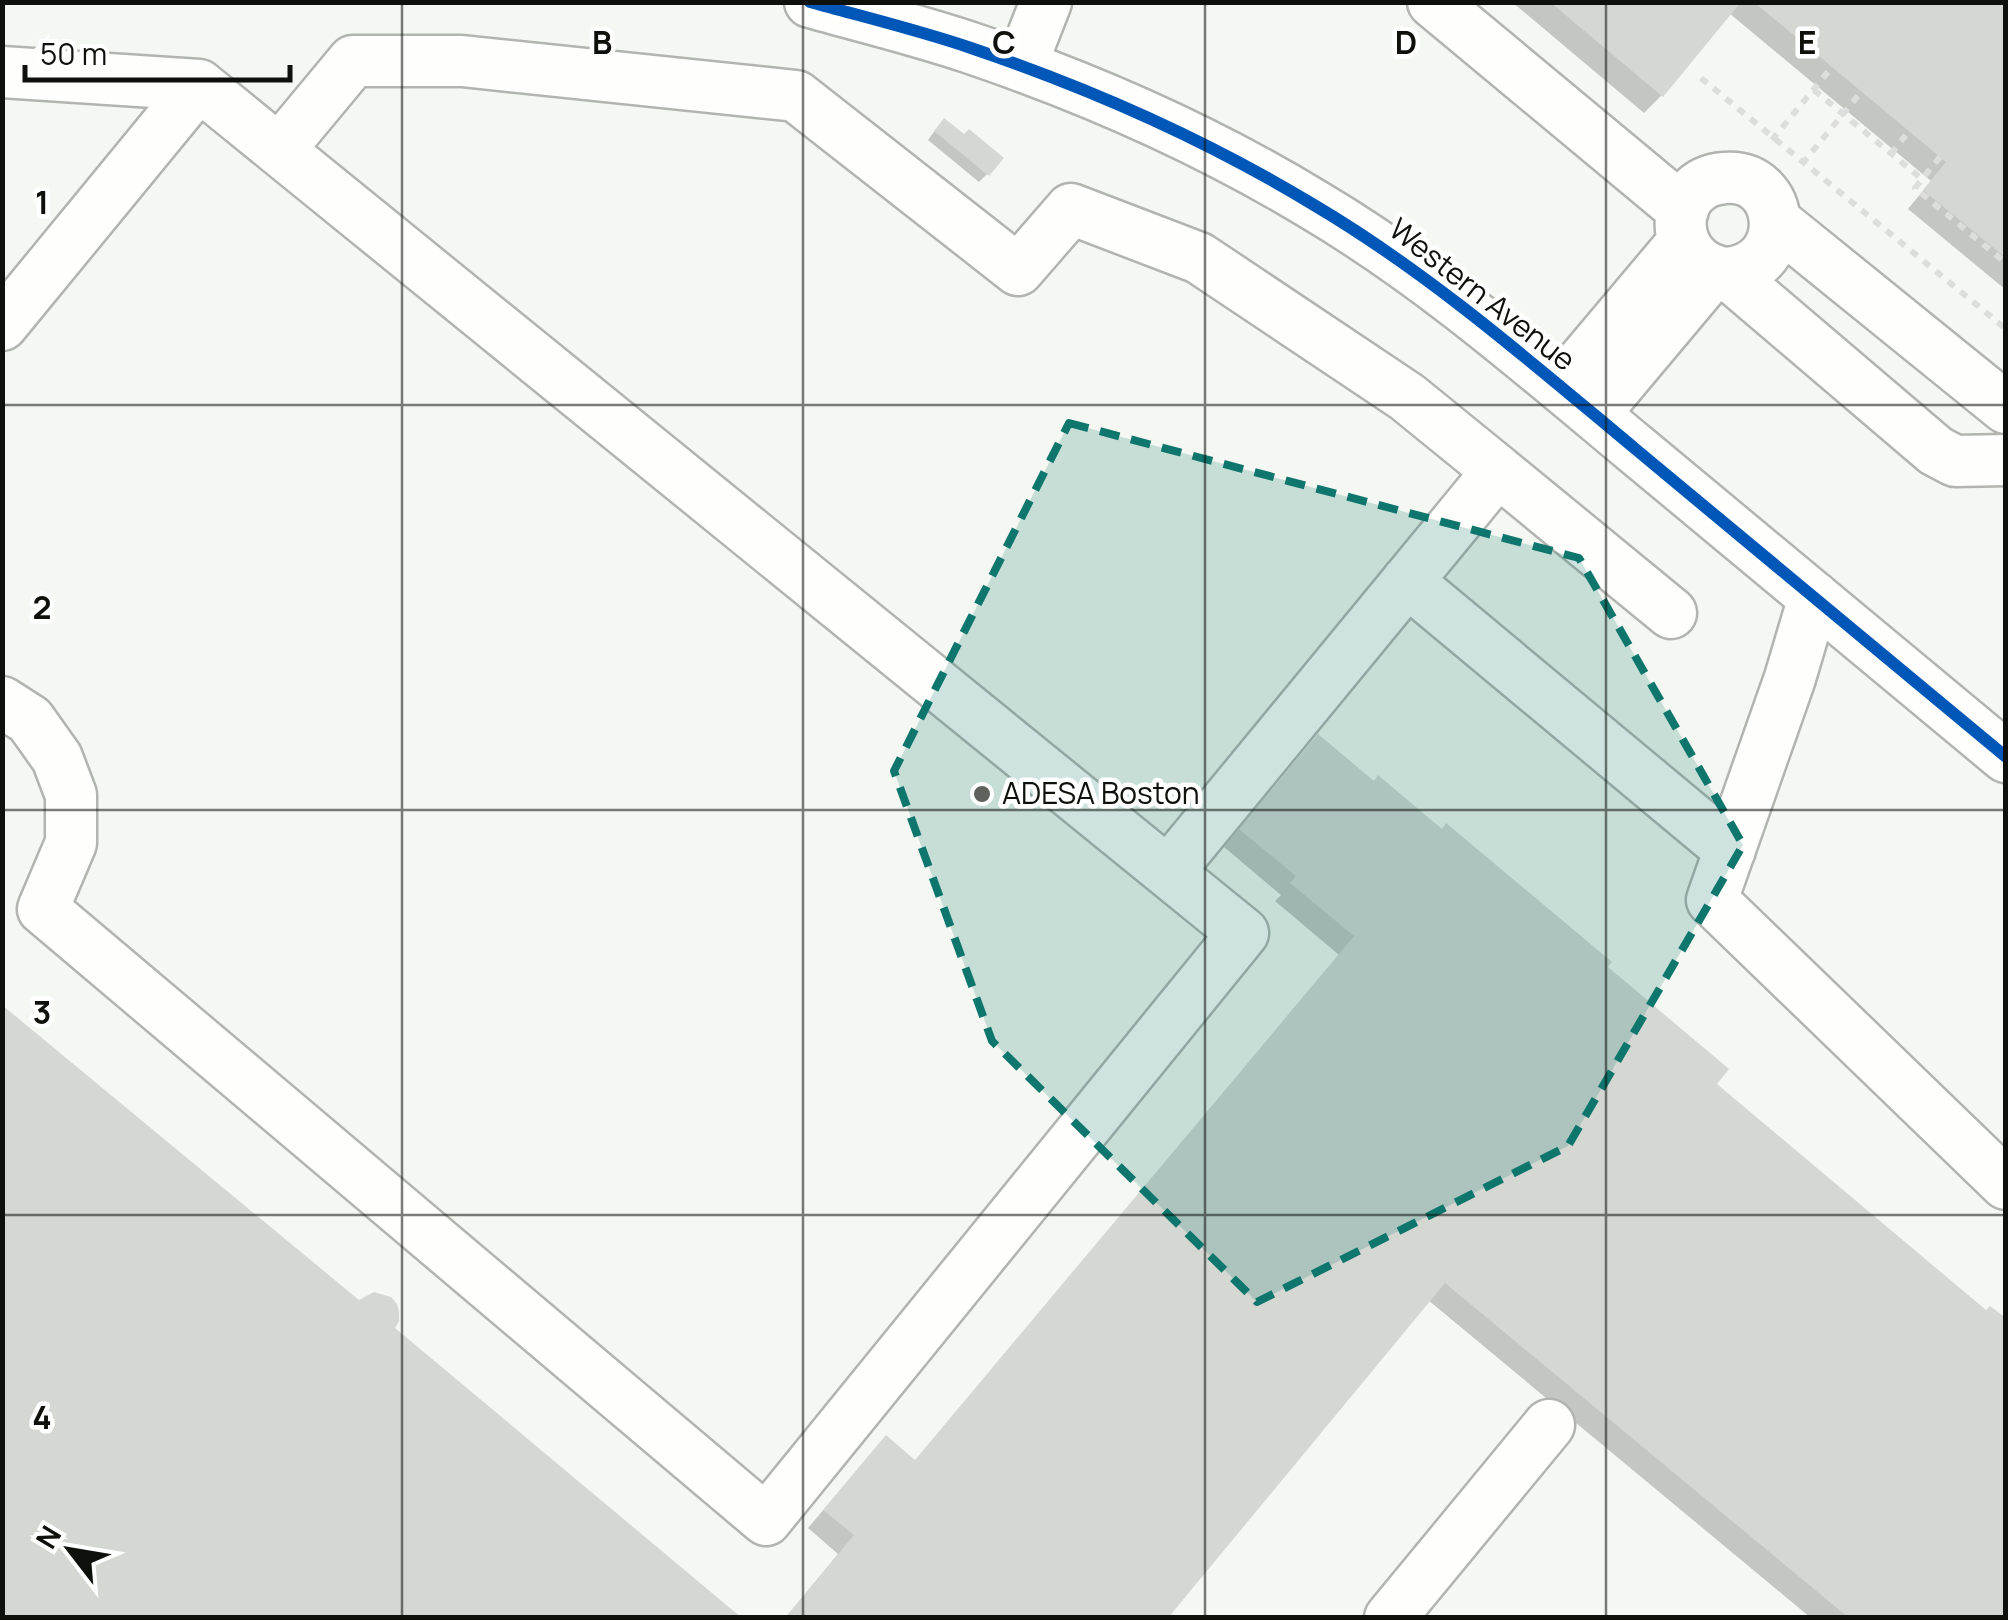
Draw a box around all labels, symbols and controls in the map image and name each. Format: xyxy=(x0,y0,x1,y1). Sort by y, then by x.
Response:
scale bar xyxy=(25,20,290,82)
text: B xyxy=(592,20,612,64)
text: C xyxy=(992,20,1016,64)
text: D xyxy=(1395,20,1417,64)
text: E xyxy=(1798,20,1816,64)
text: 50 m xyxy=(40,33,107,74)
text: 1 xyxy=(35,180,49,224)
street label: Western Avenue xyxy=(1381,208,1585,379)
text: 2 xyxy=(32,585,52,629)
place label: ADESA Boston xyxy=(1002,772,1200,813)
marker: ADESA Boston xyxy=(971,783,993,805)
text: 3 xyxy=(33,990,51,1034)
text: 4 xyxy=(32,1395,52,1439)
north arrow xyxy=(20,1500,120,1600)
text: N xyxy=(26,1518,69,1555)

